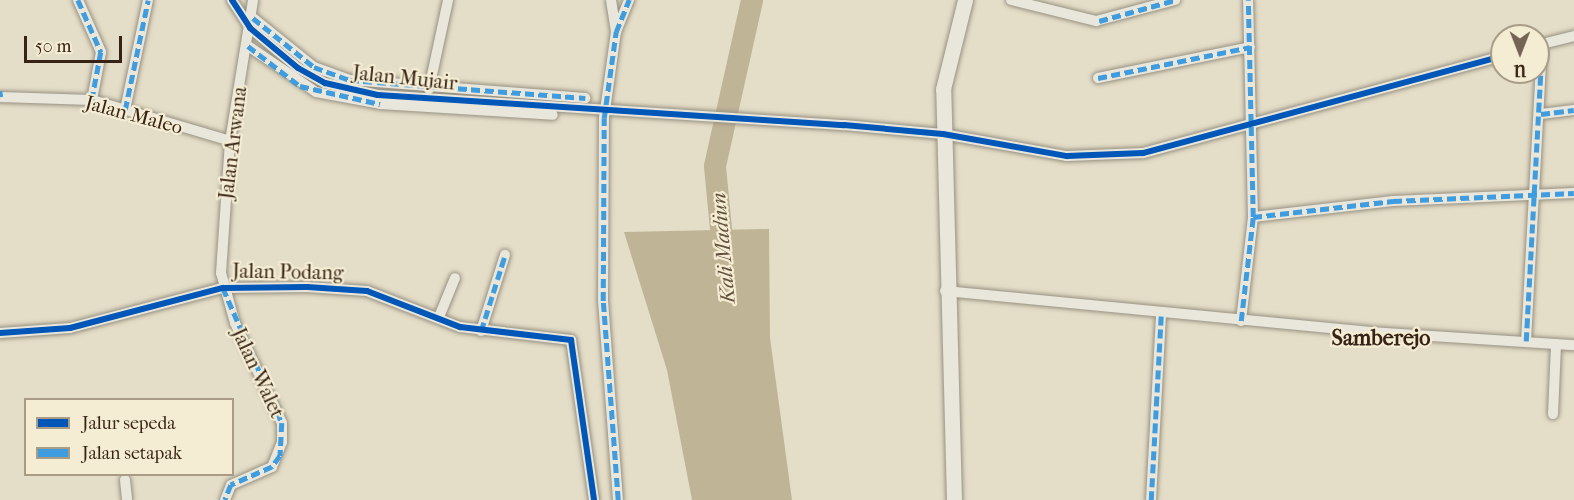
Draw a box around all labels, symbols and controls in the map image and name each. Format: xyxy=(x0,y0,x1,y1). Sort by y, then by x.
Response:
scale bar xyxy=(27,24,124,62)
north arrow xyxy=(1490,24,1550,84)
text: 50 m xyxy=(35,36,71,57)
street label: Jalan Mujair xyxy=(351,61,459,95)
text: U xyxy=(1514,61,1526,80)
street label: Jalan Arwana xyxy=(214,85,252,201)
street label: Jalan Maleo xyxy=(83,90,185,140)
water label: Kali Madiun xyxy=(706,192,740,304)
street label: Jalan Podang xyxy=(232,259,344,285)
street label: Jalan Walet xyxy=(227,324,289,422)
district label: Samberejo xyxy=(1332,326,1430,352)
legend xyxy=(24,398,234,476)
text: Jalur sepeda xyxy=(82,413,176,434)
text: Jalan setapak xyxy=(82,443,182,464)

